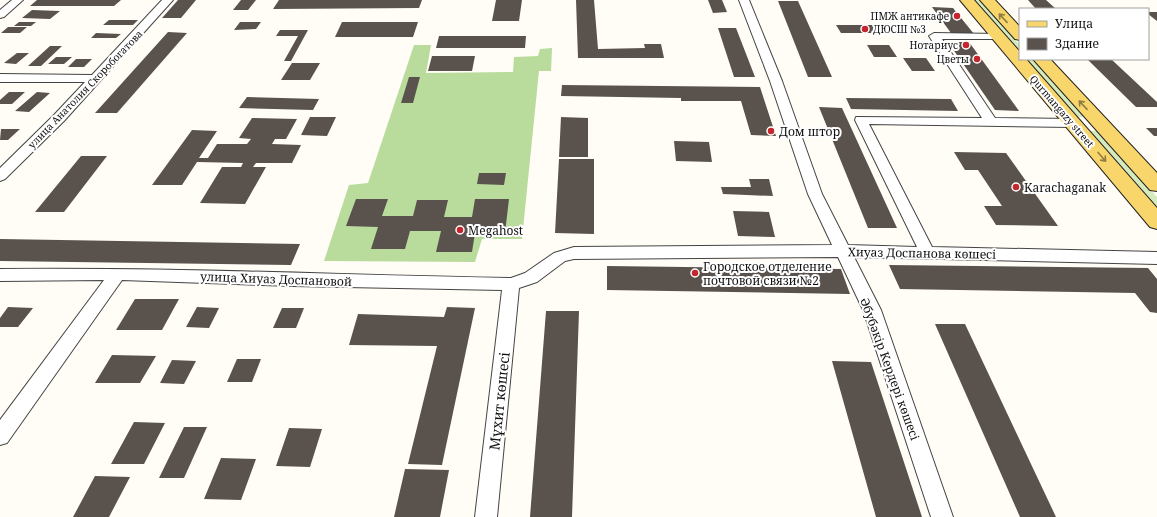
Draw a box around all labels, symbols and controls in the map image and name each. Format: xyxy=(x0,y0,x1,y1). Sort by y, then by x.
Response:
legend xyxy=(1019,8,1149,60)
place label: ПМЖ антикафе xyxy=(871,9,949,23)
marker: ПМЖ антикафе xyxy=(952,11,962,21)
one-way arrow xyxy=(999,13,1008,23)
text: Улица xyxy=(1055,15,1093,32)
place label: ДЮСШ №3 xyxy=(873,22,926,36)
marker: ДЮСШ №3 xyxy=(860,24,870,34)
street label: улица Анатолия Скоробогатова xyxy=(25,27,146,151)
text: Здание xyxy=(1055,35,1099,52)
place label: Нотариус xyxy=(910,38,958,52)
marker: Нотариус xyxy=(961,40,971,50)
place label: Цветы xyxy=(937,52,969,66)
marker: Цветы xyxy=(972,54,982,64)
street label: Qurmangazy street xyxy=(1027,72,1098,150)
one-way arrow xyxy=(1079,100,1088,110)
place label: Дом штор xyxy=(779,123,840,140)
marker: Дом штор xyxy=(766,126,776,136)
one-way arrow xyxy=(1097,152,1106,162)
place label: Karachaganak xyxy=(1024,179,1107,196)
marker: Karachaganak xyxy=(1011,182,1021,192)
place label: Megahost xyxy=(468,222,523,239)
marker: Megahost xyxy=(455,225,465,235)
street label: Хиуаз Доспанова көшесі xyxy=(848,243,996,263)
place label: Городское отделение почтовой связи №2 xyxy=(703,258,832,289)
street label: улица Хиуаз Доспановой xyxy=(200,268,352,290)
marker: Городское отделение почтовой связи №2 xyxy=(690,268,700,278)
street label: Әбубәкір Кердері көшесі xyxy=(856,295,924,443)
street label: Мұхит көшесі xyxy=(484,351,514,451)

